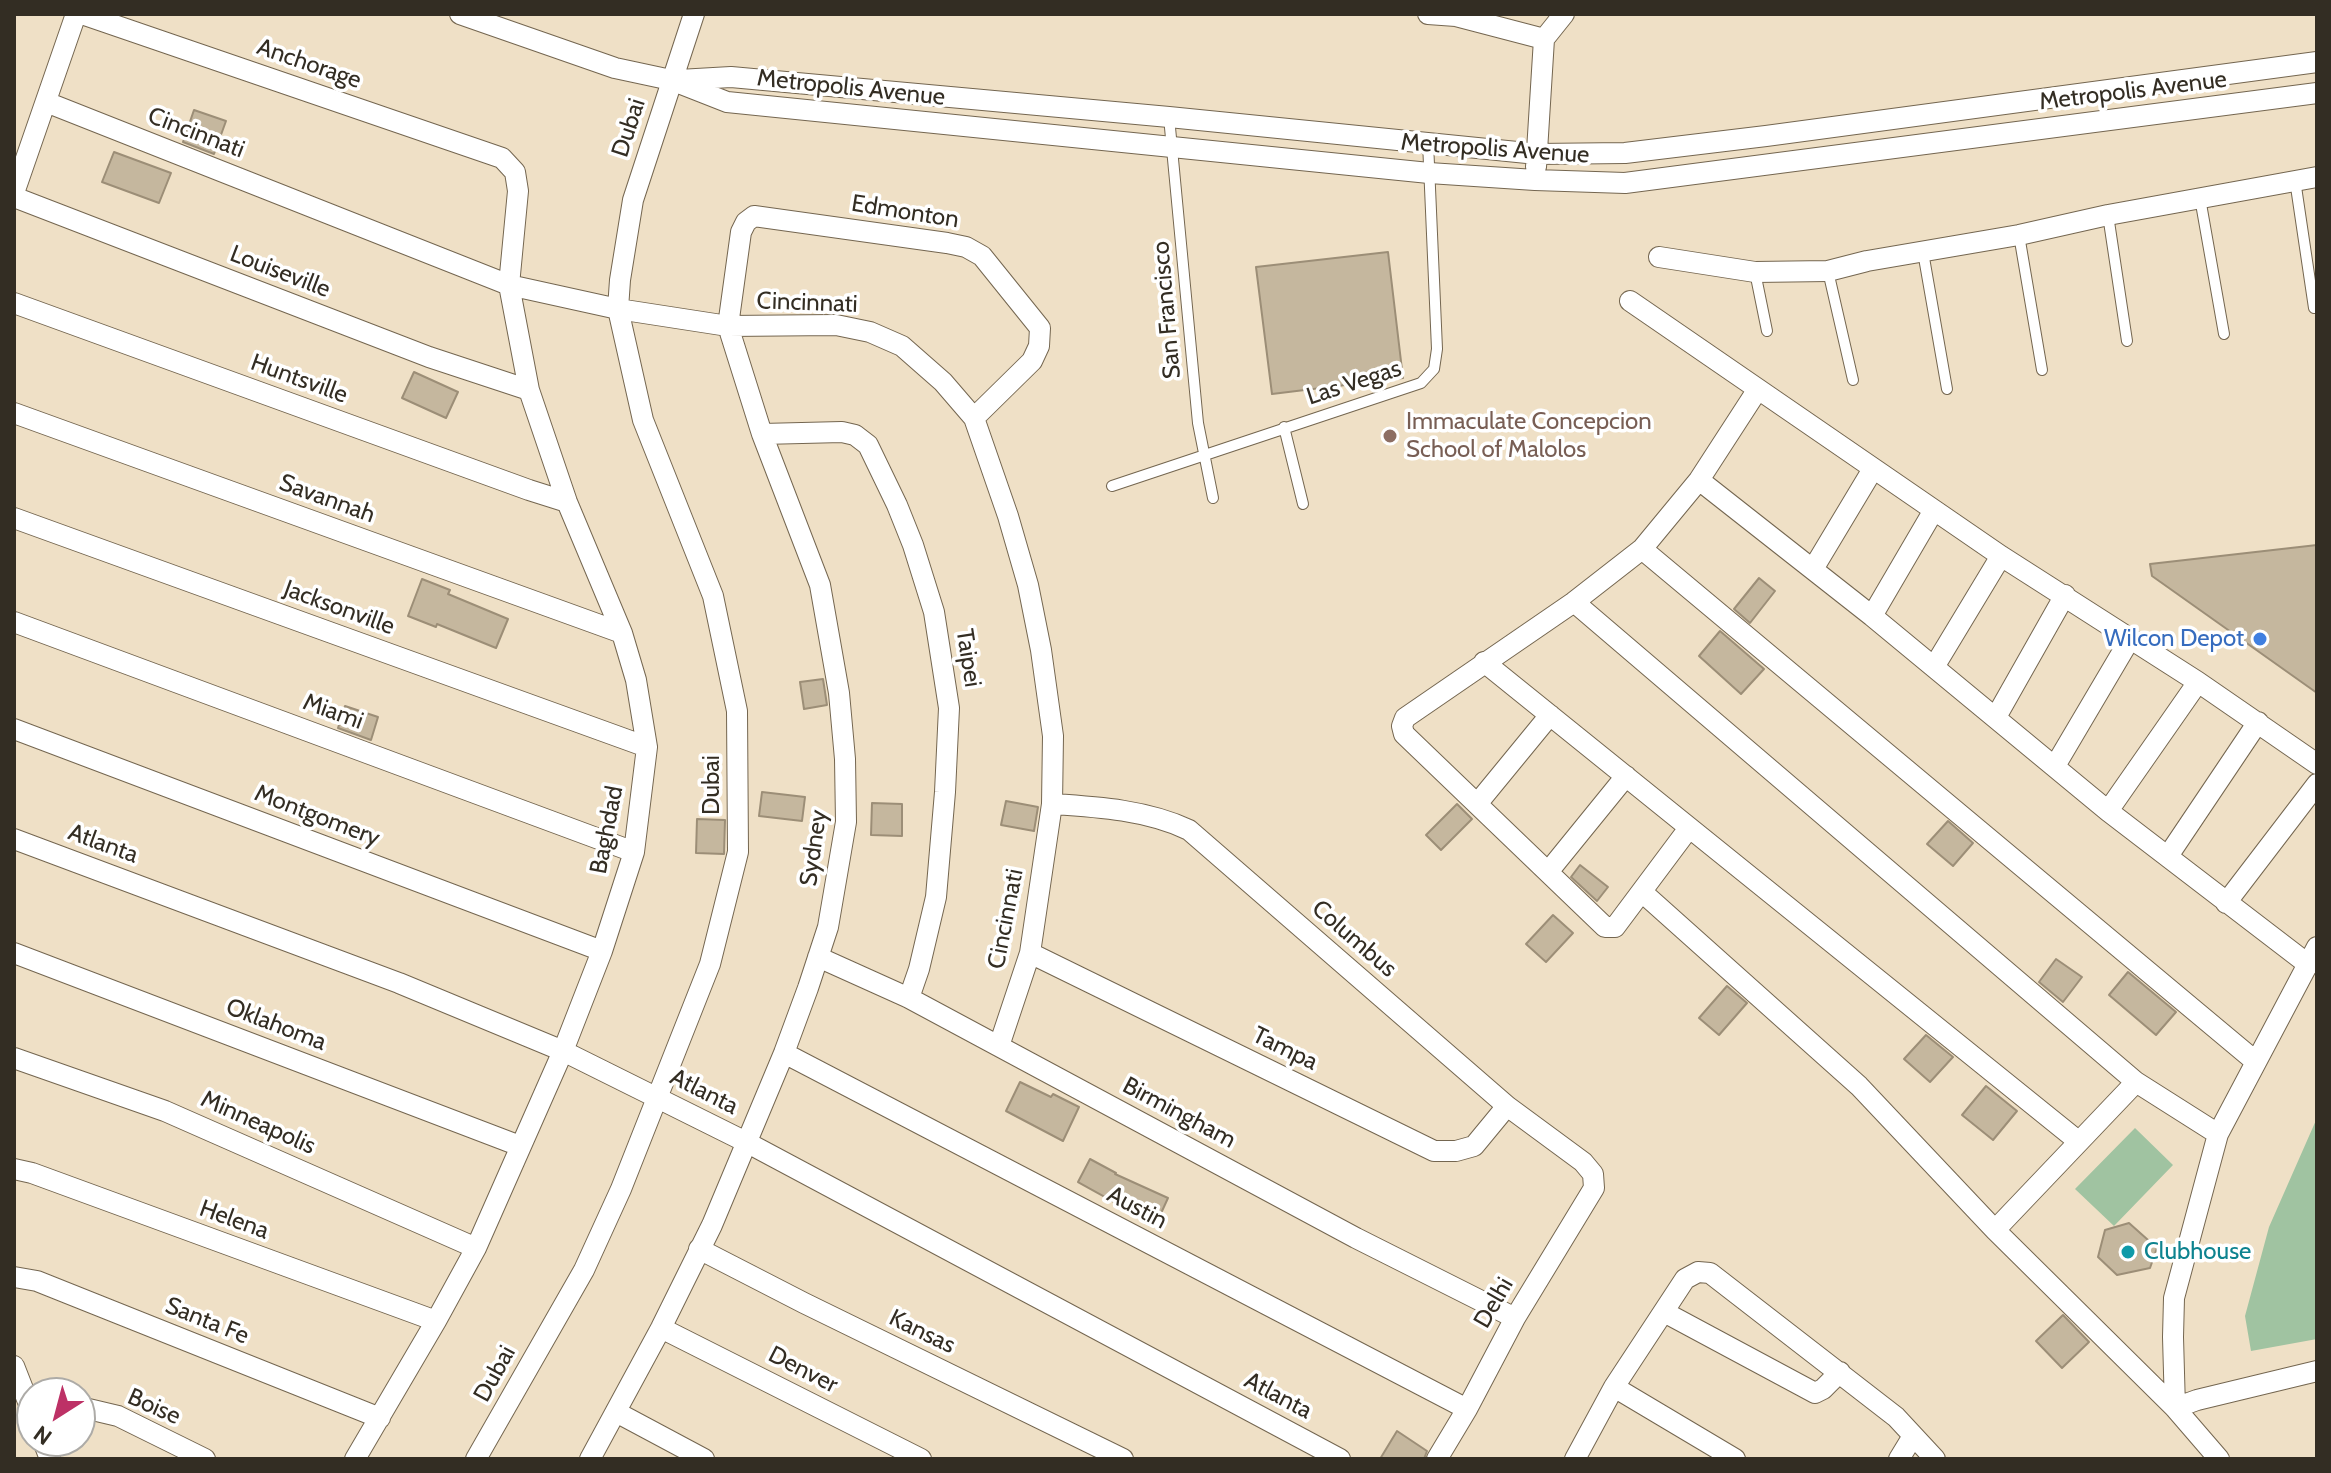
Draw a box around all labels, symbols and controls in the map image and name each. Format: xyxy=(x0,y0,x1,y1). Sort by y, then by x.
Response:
street label: Anchorage xyxy=(253,33,365,95)
street label: Metropolis Avenue xyxy=(756,64,946,112)
street label: Metropolis Avenue xyxy=(2038,65,2228,117)
street label: Dubai xyxy=(606,95,652,161)
street label: Cincinnati xyxy=(144,101,248,165)
street label: Metropolis Avenue xyxy=(1400,128,1590,170)
street label: Edmonton xyxy=(849,189,961,235)
street label: Louiseville xyxy=(226,240,334,304)
street label: San Francisco xyxy=(1147,240,1187,380)
street label: Cincinnati xyxy=(756,287,858,319)
street label: Huntsville xyxy=(247,348,351,410)
street label: Las Vegas xyxy=(1303,354,1405,412)
place label: Immaculate Concepcion School of Malolos xyxy=(1406,408,1652,464)
marker: Immaculate Concepcion School of Malolos xyxy=(1381,427,1399,445)
street label: Savannah xyxy=(275,468,379,530)
street label: Jacksonville xyxy=(280,575,398,641)
place label: Wilcon Depot xyxy=(2104,625,2244,653)
street label: Taipei xyxy=(949,627,987,689)
marker: Wilcon Depot xyxy=(2251,630,2269,648)
street label: Miami xyxy=(299,688,367,736)
street label: Dubai xyxy=(698,755,726,815)
street label: Montgomery xyxy=(250,779,384,853)
street label: Baghdad xyxy=(584,784,630,876)
street label: Sydney xyxy=(794,808,834,888)
street label: Atlanta xyxy=(64,818,142,870)
street label: Cincinnati xyxy=(982,867,1030,971)
street label: Columbus xyxy=(1306,894,1402,984)
street label: Oklahoma xyxy=(222,993,330,1057)
street label: Tampa xyxy=(1248,1021,1322,1077)
street label: Atlanta xyxy=(665,1063,743,1121)
street label: Birmingham xyxy=(1118,1071,1240,1155)
street label: Minneapolis xyxy=(196,1085,320,1161)
street label: Austin xyxy=(1102,1180,1172,1236)
street label: Helena xyxy=(195,1194,273,1246)
place label: Clubhouse xyxy=(2144,1238,2251,1266)
marker: Clubhouse xyxy=(2119,1243,2137,1261)
street label: Delhi xyxy=(1468,1273,1520,1333)
street label: Santa Fe xyxy=(161,1291,253,1351)
street label: Kansas xyxy=(884,1304,960,1360)
street label: Denver xyxy=(763,1340,843,1400)
street label: Dubai xyxy=(468,1341,522,1407)
street label: Atlanta xyxy=(1239,1366,1317,1426)
north arrow xyxy=(16,1377,96,1457)
street label: Boise xyxy=(123,1383,185,1431)
text: N xyxy=(29,1420,57,1451)

